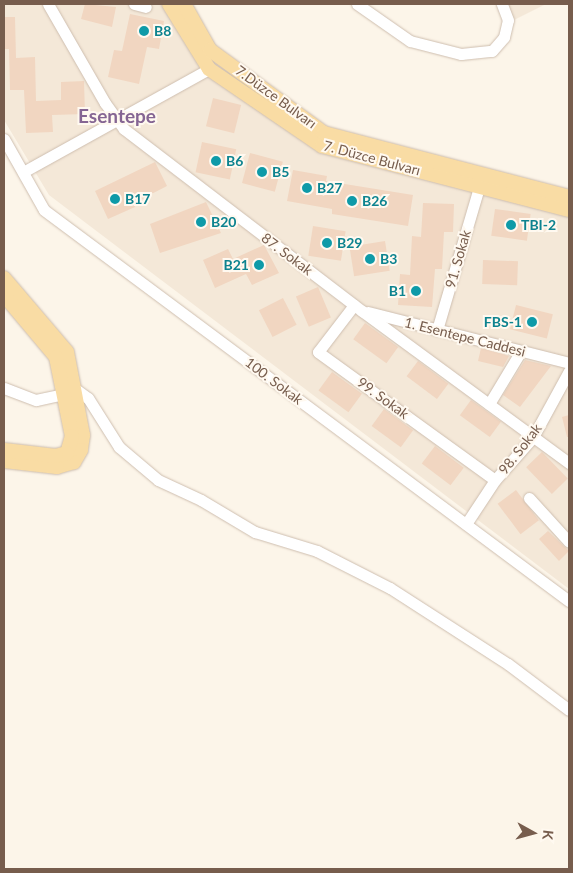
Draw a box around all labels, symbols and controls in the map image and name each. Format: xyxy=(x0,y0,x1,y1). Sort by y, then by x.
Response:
place label: B8 xyxy=(154,23,171,39)
marker: B8 xyxy=(138,25,150,37)
street label: 7.Düzce Bulvarı xyxy=(232,62,320,132)
district label: Esentepe xyxy=(78,105,156,127)
street label: 7. Düzce Bulvarı xyxy=(322,137,422,179)
place label: B6 xyxy=(226,153,243,169)
marker: B6 xyxy=(210,155,222,167)
place label: B5 xyxy=(272,164,289,180)
marker: B5 xyxy=(256,166,268,178)
place label: B27 xyxy=(317,180,342,196)
marker: B27 xyxy=(301,182,313,194)
place label: B17 xyxy=(125,191,150,207)
marker: B17 xyxy=(109,193,121,205)
place label: B26 xyxy=(362,193,387,209)
marker: B26 xyxy=(346,195,358,207)
place label: B20 xyxy=(211,214,236,230)
marker: B20 xyxy=(195,216,207,228)
place label: TBI-2 xyxy=(521,217,556,233)
marker: TBI-2 xyxy=(505,219,517,231)
street label: 91. Sokak xyxy=(442,228,474,290)
street label: 87. Sokak xyxy=(258,229,316,279)
place label: B29 xyxy=(337,235,362,251)
marker: B29 xyxy=(321,237,333,249)
place label: B3 xyxy=(380,251,397,267)
marker: B3 xyxy=(364,253,376,265)
place label: B21 xyxy=(224,257,249,273)
marker: B21 xyxy=(253,259,265,271)
place label: B1 xyxy=(389,283,406,299)
marker: B1 xyxy=(410,285,422,297)
street label: 1. Esentepe Caddesi xyxy=(403,314,527,360)
place label: FBS-1 xyxy=(484,314,522,330)
marker: FBS-1 xyxy=(526,316,538,328)
street label: 100. Sokak xyxy=(242,354,306,408)
street label: 99. Sokak xyxy=(354,374,412,422)
street label: 98. Sokak xyxy=(495,420,545,478)
north arrow xyxy=(508,808,558,858)
text: K xyxy=(539,829,557,841)

